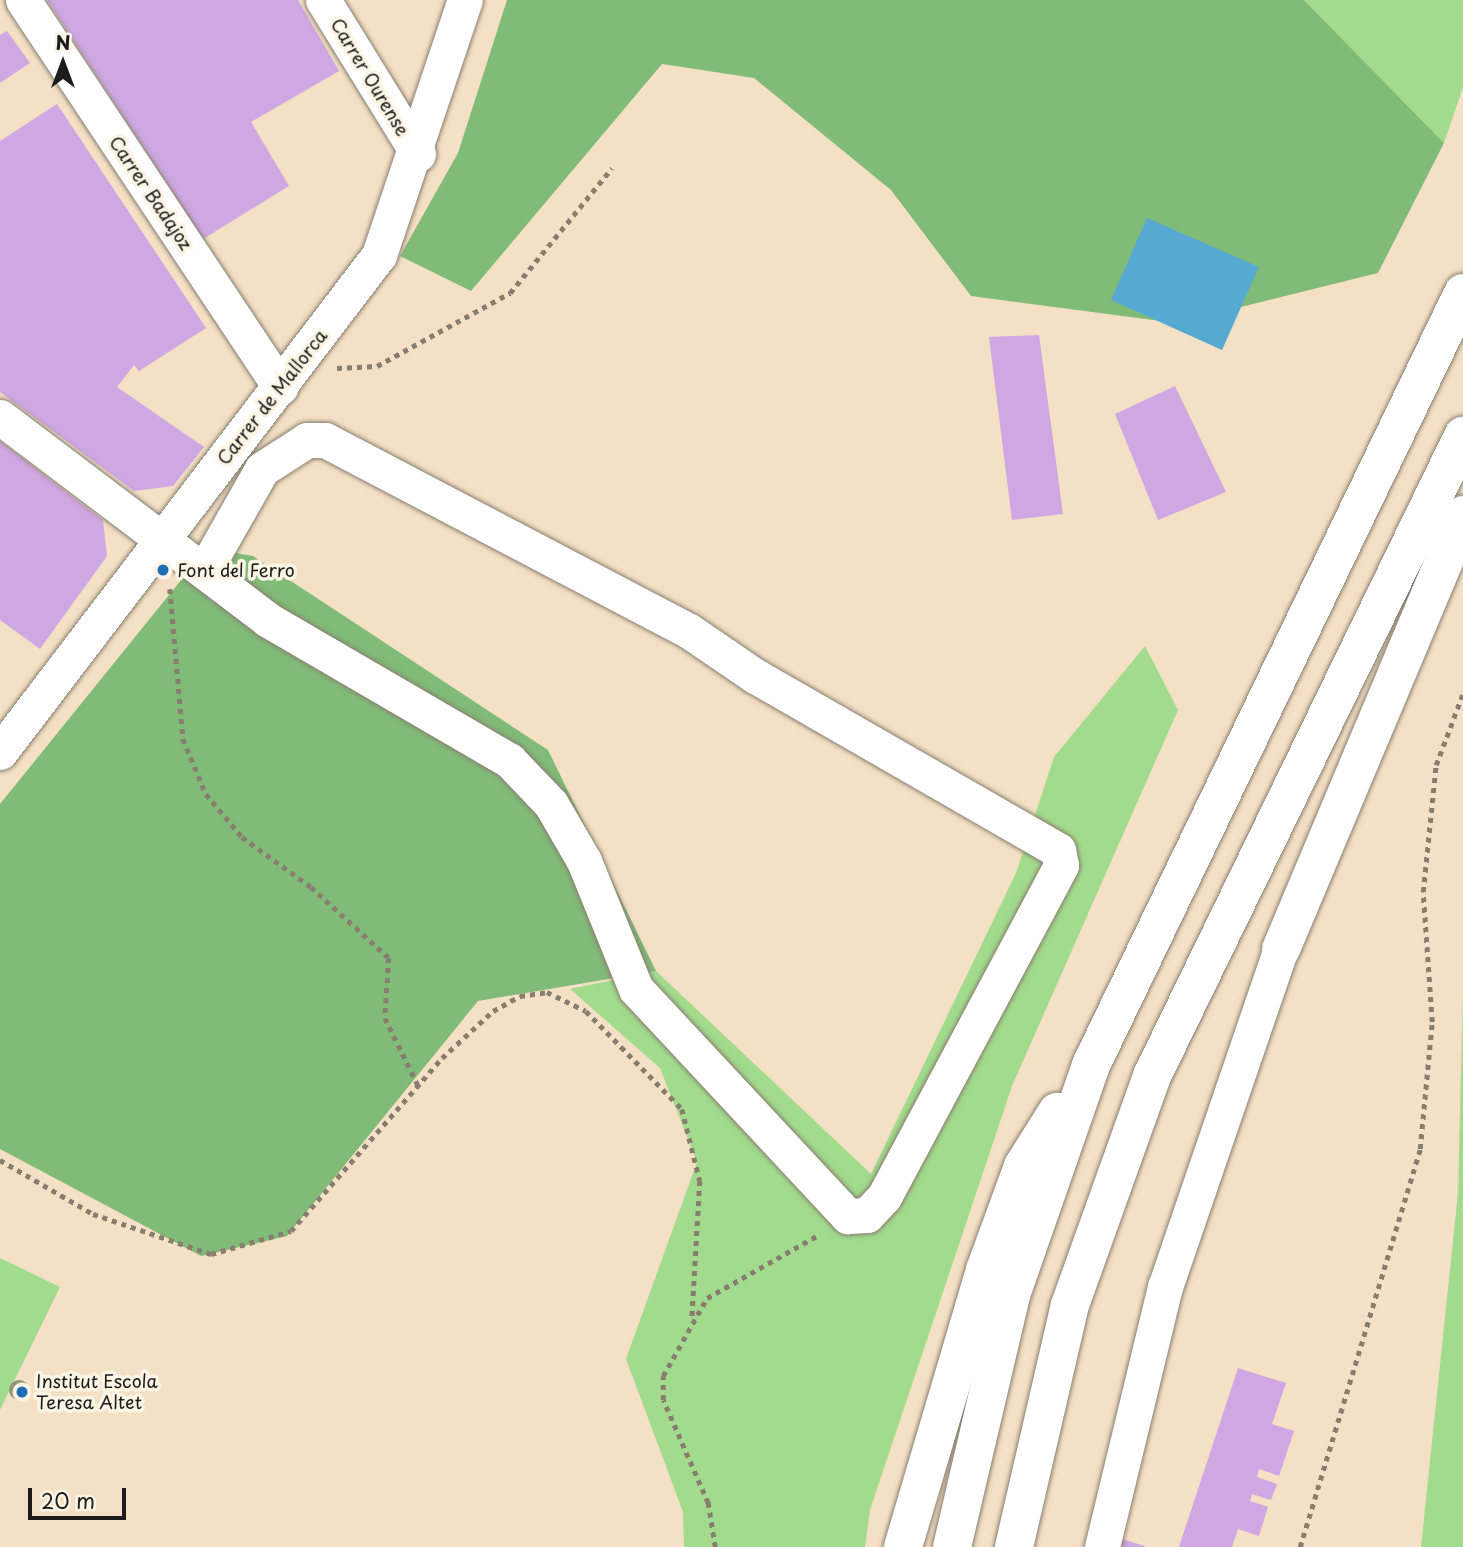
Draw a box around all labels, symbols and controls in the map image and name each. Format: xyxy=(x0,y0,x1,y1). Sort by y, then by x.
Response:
street label: Carrer Ourense xyxy=(326,13,414,141)
north arrow xyxy=(28,28,98,98)
text: N xyxy=(55,28,71,56)
street label: Carrer Badajoz xyxy=(105,132,197,254)
street label: Carrer de Mallorca xyxy=(212,325,332,469)
place label: Font del Ferro xyxy=(177,559,297,581)
marker: Font del Ferro xyxy=(155,562,171,578)
place label: Institut Escola Teresa Altet xyxy=(36,1371,158,1414)
marker: Institut Escola Teresa Altet xyxy=(14,1384,30,1400)
scale bar xyxy=(32,1474,130,1518)
text: 20 m xyxy=(41,1484,95,1516)

